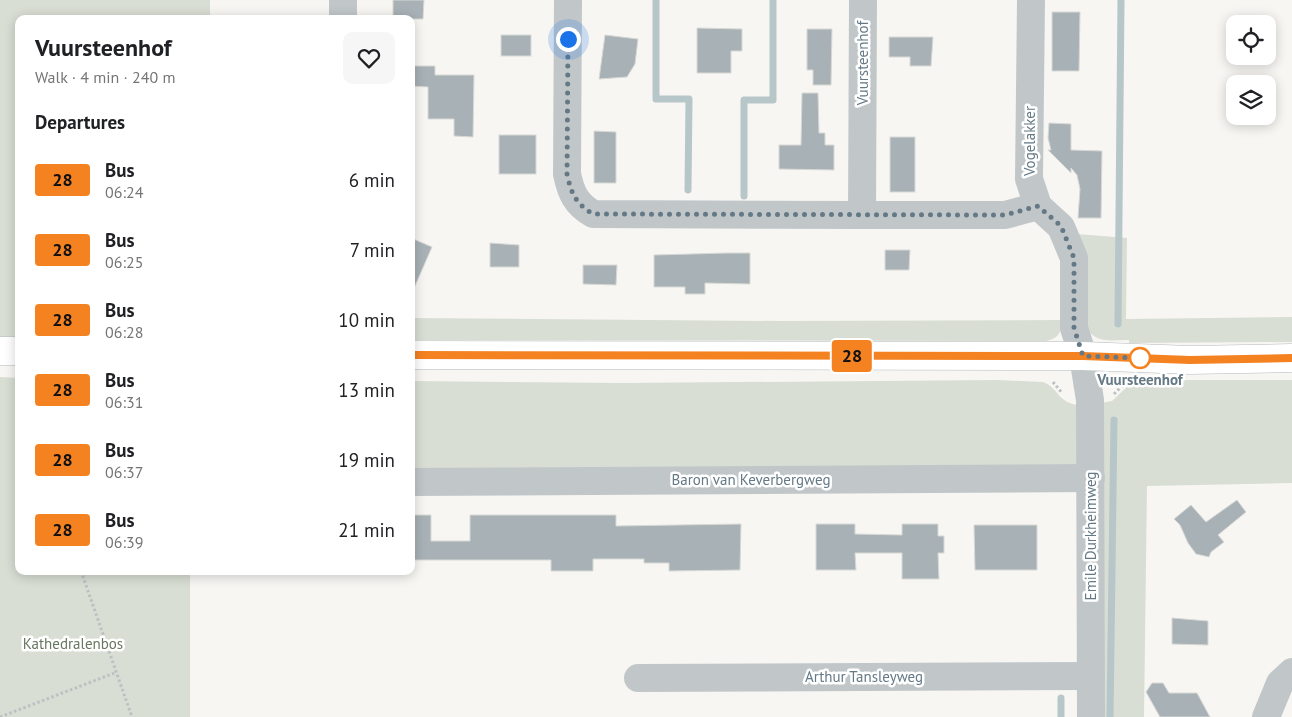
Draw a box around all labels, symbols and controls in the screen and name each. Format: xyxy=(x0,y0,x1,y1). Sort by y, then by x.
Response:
map controls xyxy=(1226,15,1276,125)
button: locate xyxy=(1226,15,1276,65)
street label: Vuursteenhof xyxy=(853,20,872,106)
your location xyxy=(556,27,581,52)
text: Vuursteenhof xyxy=(35,32,171,63)
button: heart xyxy=(343,32,395,84)
text: Walk · 4 min · 240 m xyxy=(35,67,175,87)
button: layers xyxy=(1226,75,1276,125)
street label: Vogelakker xyxy=(1020,106,1039,177)
text: Departures xyxy=(35,110,125,134)
text: Bus xyxy=(105,158,134,182)
text: 28 xyxy=(52,168,73,191)
text: 6 min xyxy=(349,168,395,192)
text: 06:24 xyxy=(105,182,143,202)
text: Bus xyxy=(105,228,134,252)
text: 28 xyxy=(52,238,73,261)
text: 7 min xyxy=(350,238,395,262)
text: 06:25 xyxy=(105,252,143,272)
text: Bus xyxy=(105,298,134,322)
text: 28 xyxy=(52,308,73,331)
text: 10 min xyxy=(338,308,395,332)
text: 06:28 xyxy=(105,322,143,342)
line badge: 28 xyxy=(830,340,874,372)
text: 28 xyxy=(842,344,862,367)
marker: Vuursteenhof xyxy=(1129,347,1151,369)
text: Bus xyxy=(105,368,134,392)
place label: Vuursteenhof xyxy=(1096,370,1184,389)
text: 28 xyxy=(52,378,73,401)
text: 13 min xyxy=(338,378,395,402)
text: 06:31 xyxy=(105,392,143,412)
text: Bus xyxy=(105,438,134,462)
text: 28 xyxy=(52,448,73,471)
text: 19 min xyxy=(338,448,395,472)
text: 06:37 xyxy=(105,462,143,482)
street label: Baron van Keverbergweg xyxy=(672,470,830,489)
street label: Emile Durkheimweg xyxy=(1081,472,1100,600)
text: Bus xyxy=(105,508,134,532)
text: 28 xyxy=(52,518,73,541)
text: 21 min xyxy=(338,518,395,542)
text: 06:39 xyxy=(105,532,143,552)
park label: Kathedralenbos xyxy=(23,634,123,653)
street label: Arthur Tansleyweg xyxy=(805,667,923,686)

